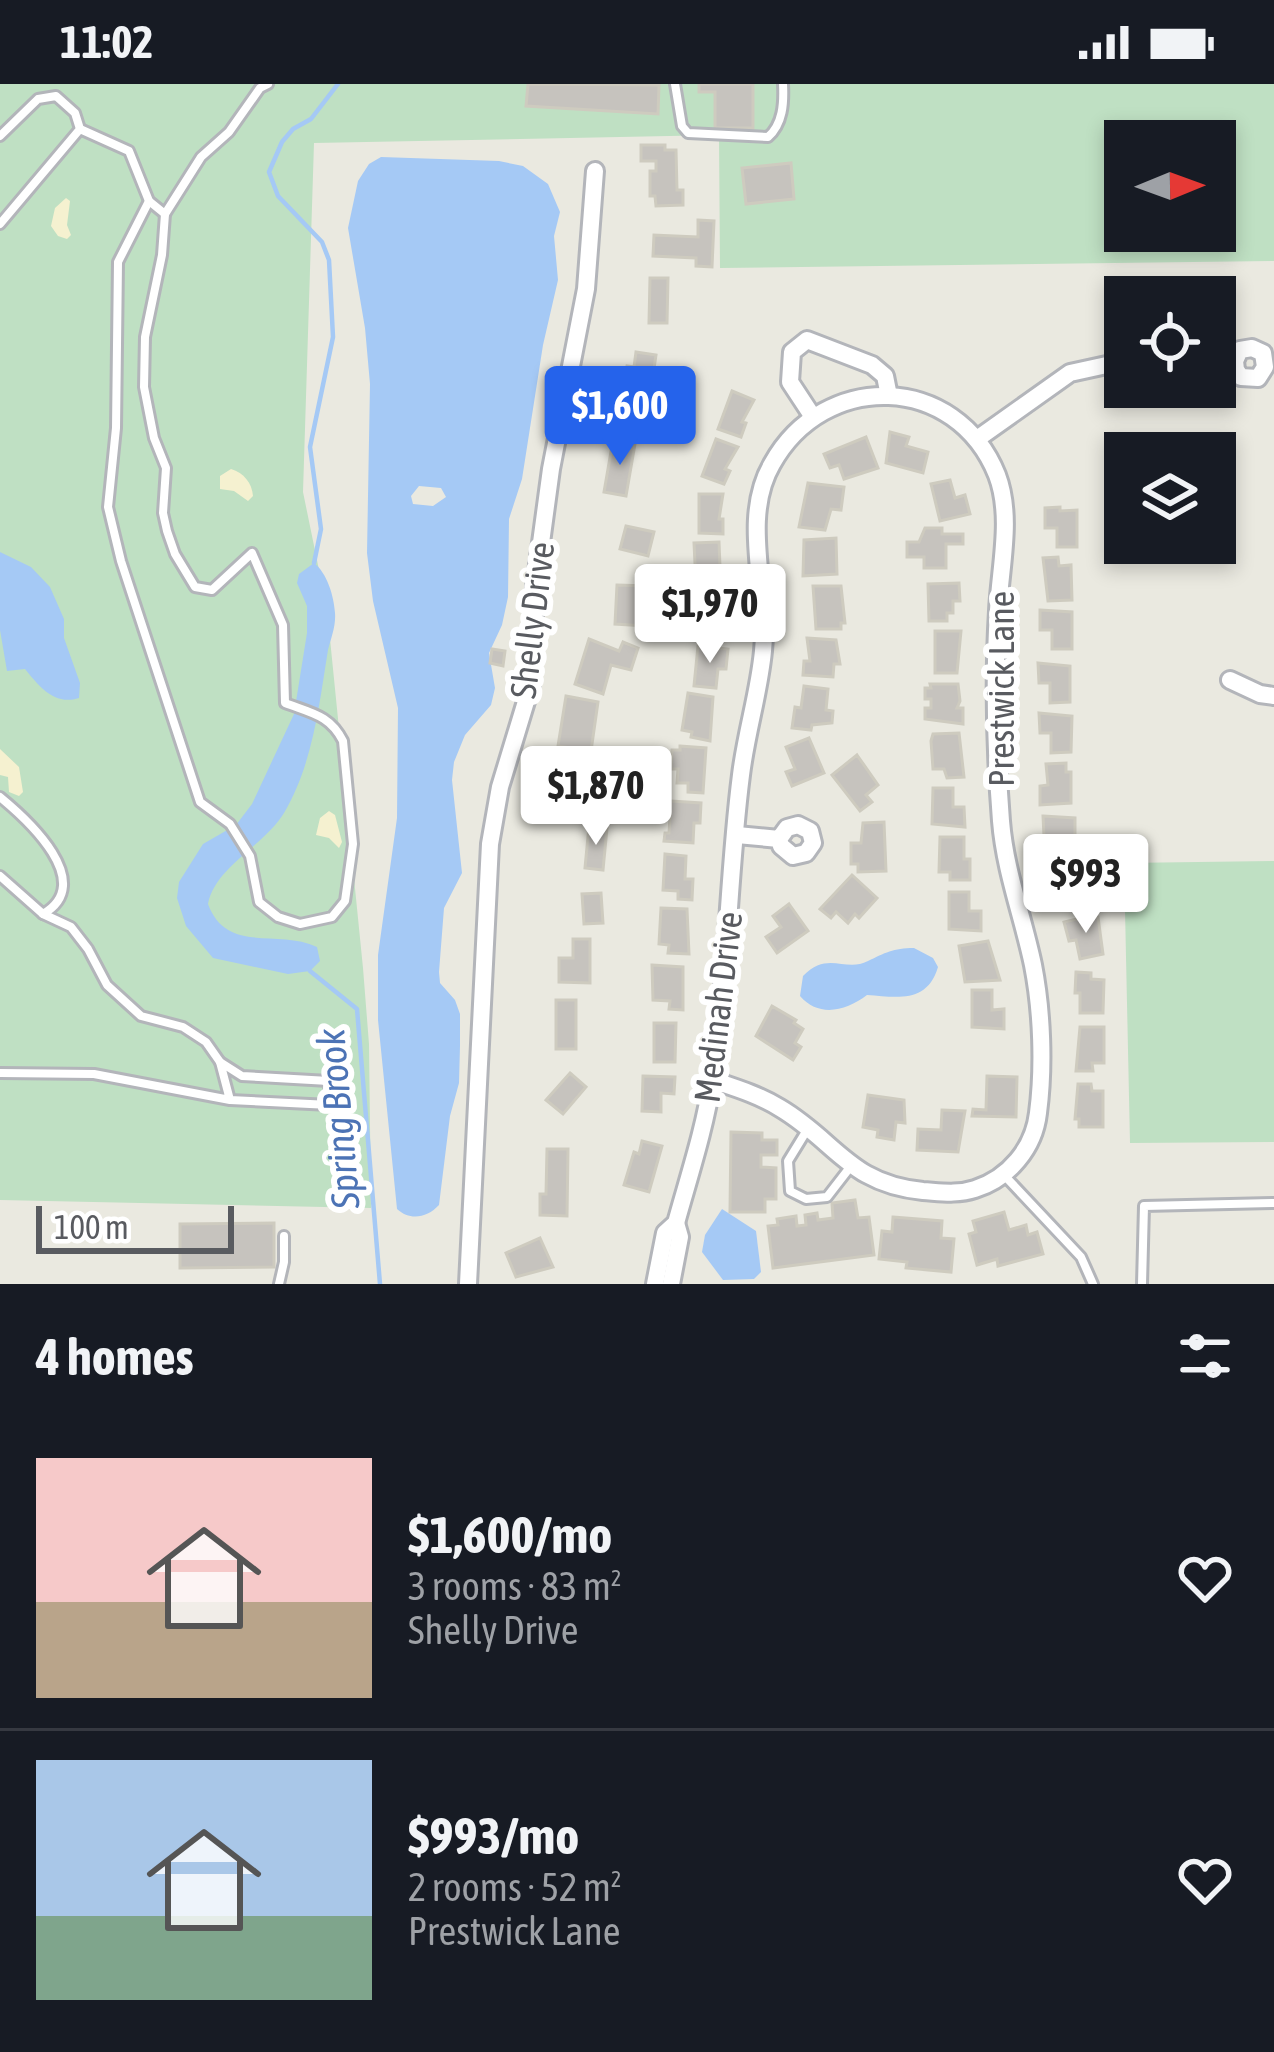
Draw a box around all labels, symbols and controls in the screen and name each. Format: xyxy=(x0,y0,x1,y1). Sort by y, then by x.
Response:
text: 11:02 xyxy=(60,16,154,68)
north arrow xyxy=(1104,120,1236,252)
map controls xyxy=(1104,120,1236,564)
button: locate xyxy=(1104,276,1236,408)
pin: $1,600 xyxy=(522,366,718,468)
text: $1,600 xyxy=(572,383,668,427)
button: layers xyxy=(1104,432,1236,564)
street label: Shelly Drive xyxy=(502,539,562,701)
pin: $1,970 xyxy=(612,564,808,666)
text: $1,970 xyxy=(662,581,758,625)
street label: Prestwick Lane xyxy=(980,591,1022,787)
pin: $1,870 xyxy=(498,746,694,848)
text: $1,870 xyxy=(548,763,644,807)
pin: $993 xyxy=(1015,834,1157,936)
text: $993 xyxy=(1050,851,1122,895)
street label: Medinah Drive xyxy=(685,909,751,1105)
water label: Spring Brook xyxy=(308,1026,368,1212)
scale bar xyxy=(36,1200,234,1253)
text: 100 m xyxy=(54,1208,129,1246)
icon: filters xyxy=(1172,1323,1238,1389)
text: 4 homes xyxy=(36,1327,194,1386)
text: $1,600/mo xyxy=(408,1505,612,1564)
icon: home xyxy=(132,1506,276,1650)
icon: heart xyxy=(1172,1545,1238,1611)
text: 3 rooms · 83 m² xyxy=(408,1564,622,1608)
text: Shelly Drive xyxy=(408,1608,578,1652)
text: $993/mo xyxy=(408,1806,579,1865)
icon: home xyxy=(132,1808,276,1952)
icon: heart xyxy=(1172,1847,1238,1913)
text: 2 rooms · 52 m² xyxy=(408,1865,622,1909)
text: Prestwick Lane xyxy=(408,1909,620,1953)

